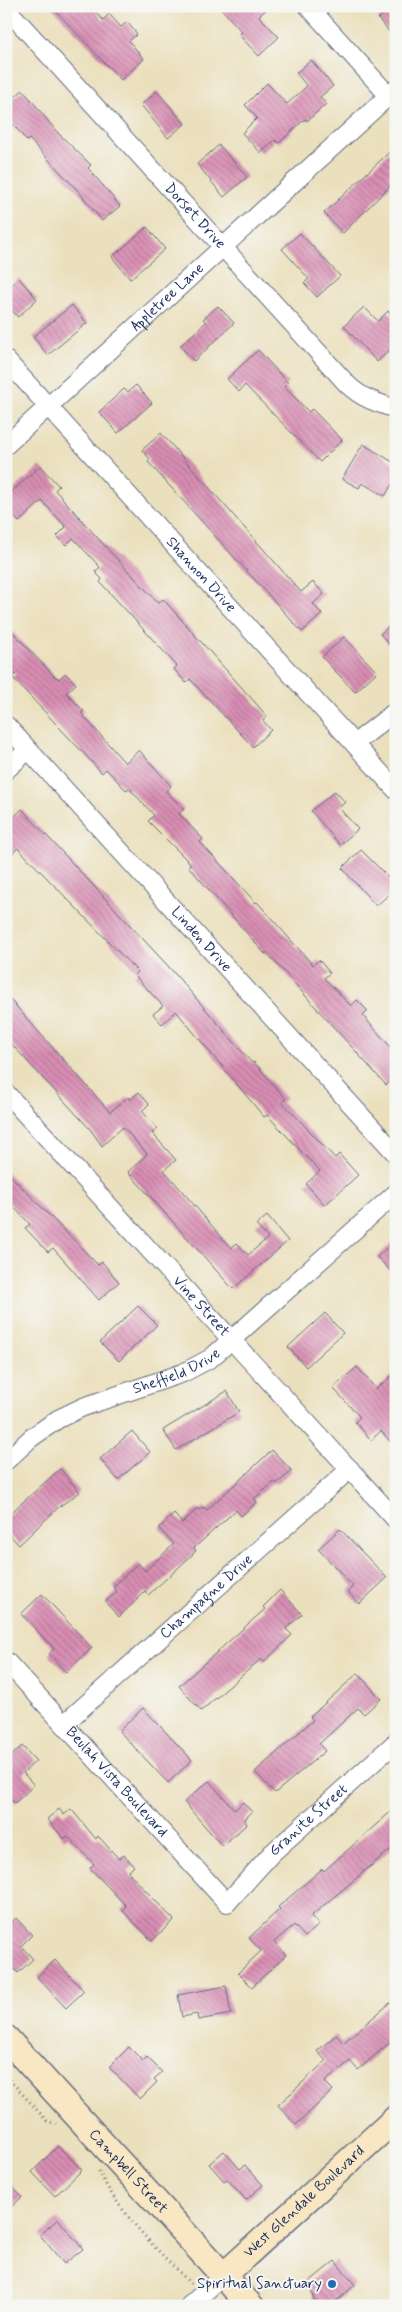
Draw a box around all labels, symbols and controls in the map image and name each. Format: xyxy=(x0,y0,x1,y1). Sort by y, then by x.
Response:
street label: Dorset Drive xyxy=(160,179,230,254)
street label: Appletree Lane xyxy=(127,259,209,337)
street label: Shannon Drive xyxy=(161,533,241,617)
street label: Linden Drive xyxy=(166,903,236,977)
street label: Vine Street xyxy=(168,1272,234,1341)
street label: Sheffield Drive xyxy=(130,1344,225,1399)
street label: Champagne Drive xyxy=(156,1550,258,1644)
street label: Beulah Vista Boulevard xyxy=(61,1723,172,1842)
street label: Granite Street xyxy=(265,1780,352,1861)
street label: Campbell Street xyxy=(84,2125,172,2218)
street label: West Glendale Boulevard xyxy=(239,2141,369,2262)
place label: Spiritual Sanctuary xyxy=(197,2274,322,2294)
marker: Spiritual Sanctuary xyxy=(326,2278,338,2290)

